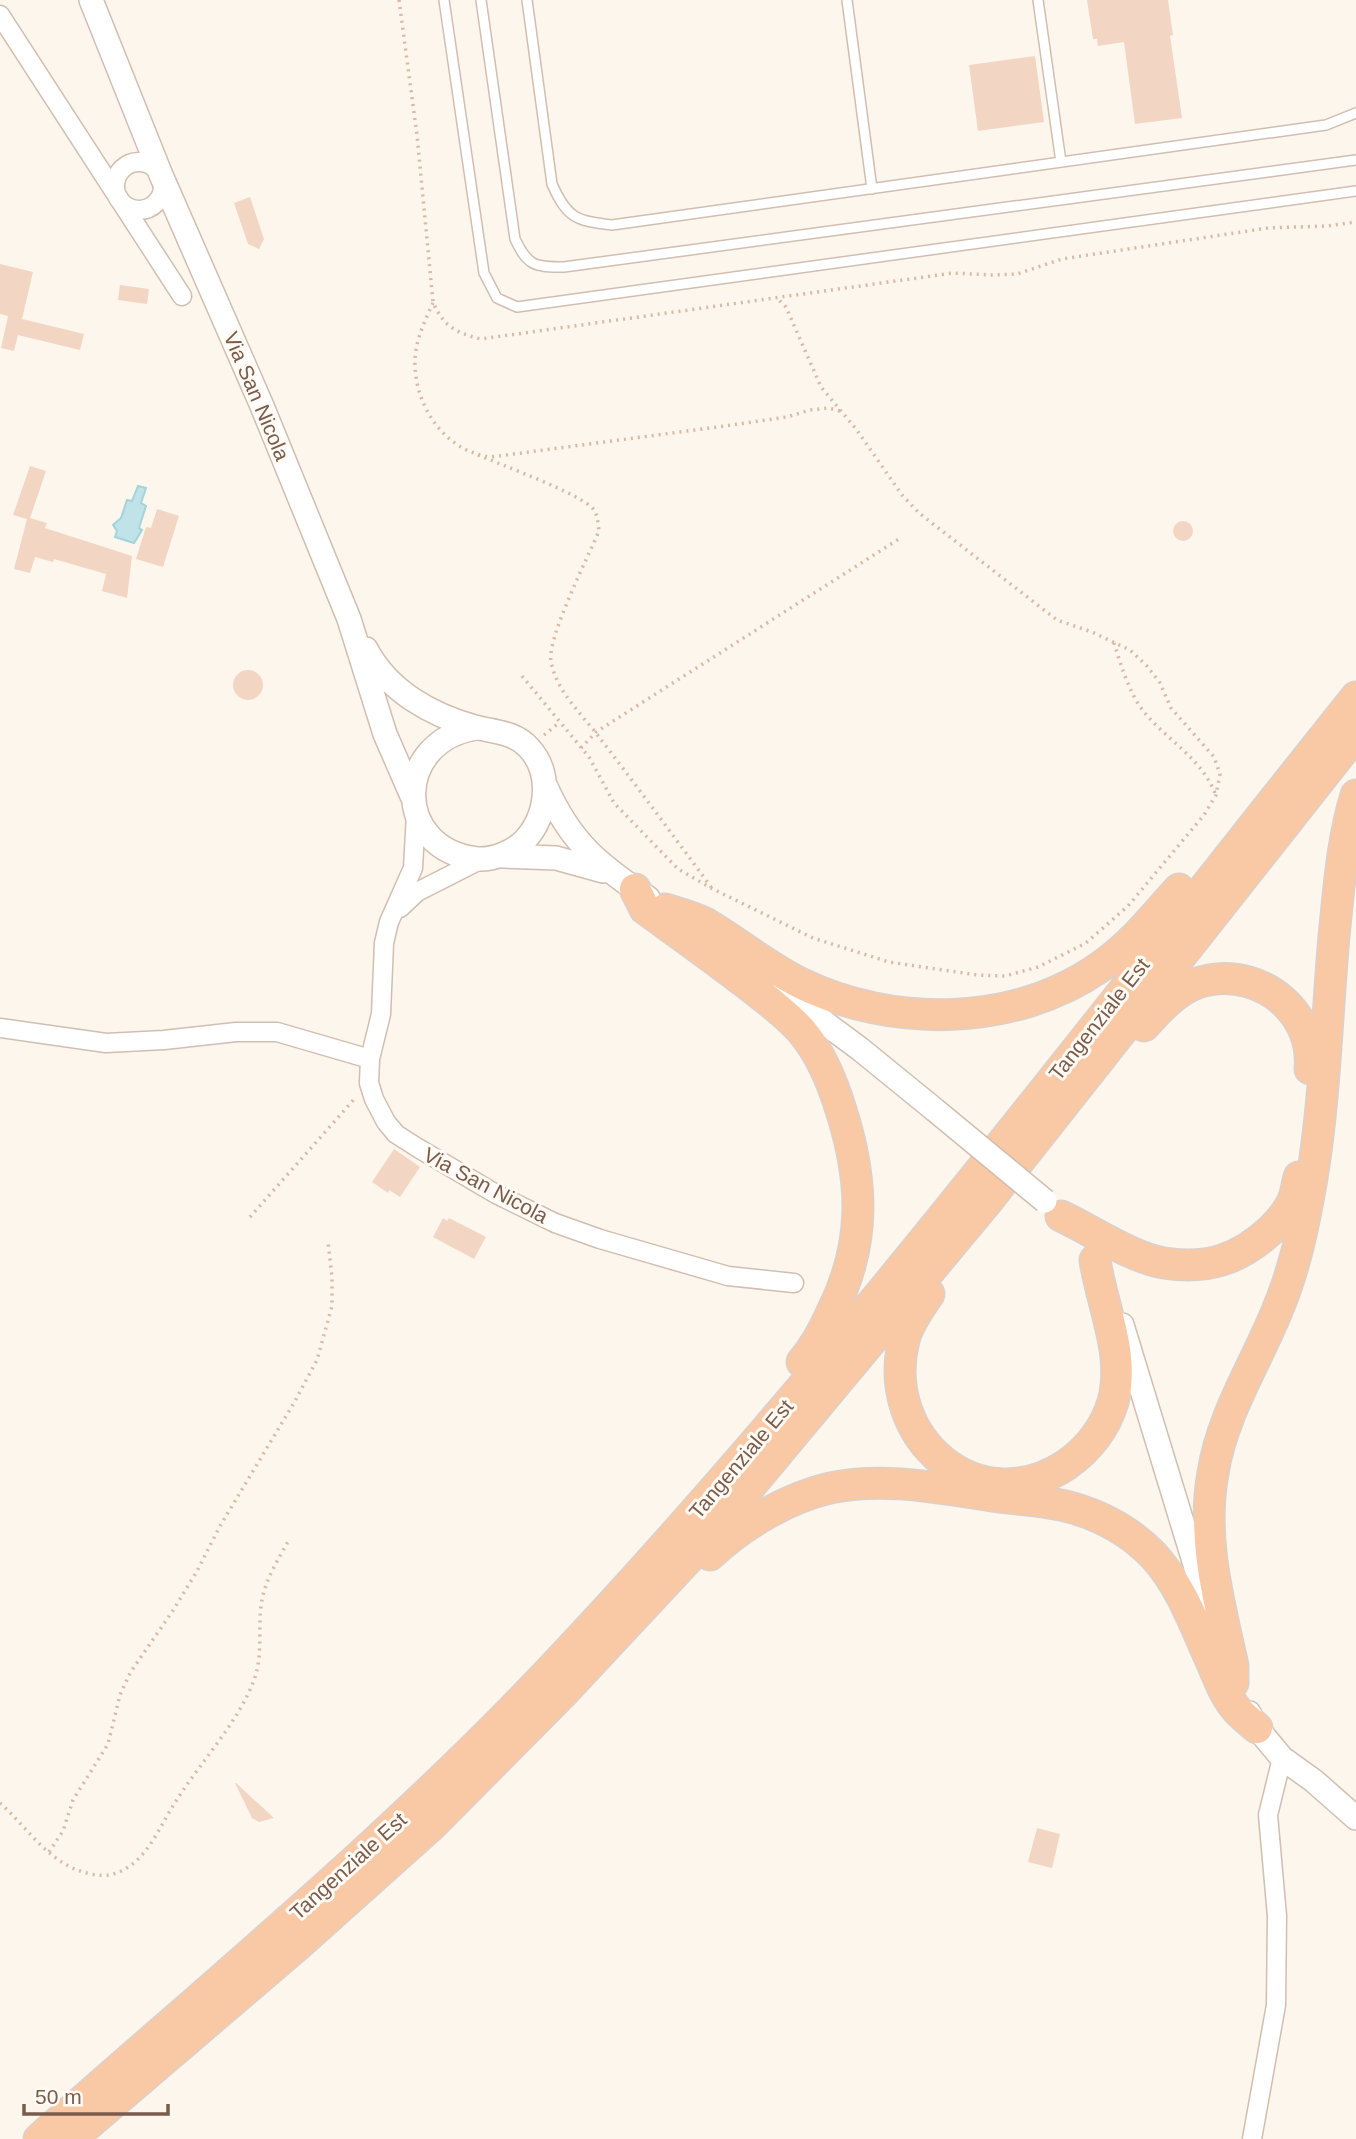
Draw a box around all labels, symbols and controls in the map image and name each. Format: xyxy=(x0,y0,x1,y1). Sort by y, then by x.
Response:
street label: Via San Nicola xyxy=(220,328,295,464)
street label: Tangenziale Est xyxy=(1044,953,1154,1084)
street label: Via San Nicola xyxy=(420,1143,552,1228)
street label: Tangenziale Est xyxy=(685,1395,798,1523)
street label: Tangenziale Est xyxy=(285,1808,411,1924)
scale bar xyxy=(24,2072,168,2116)
text: 50 m xyxy=(35,2085,82,2108)

